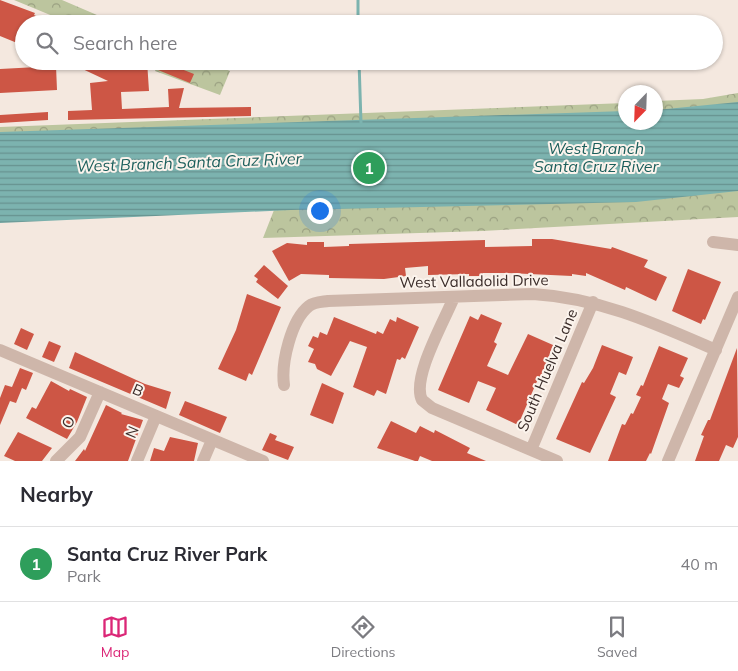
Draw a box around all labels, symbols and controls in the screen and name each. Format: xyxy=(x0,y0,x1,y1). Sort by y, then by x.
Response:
search box xyxy=(15,15,723,70)
icon: search xyxy=(33,29,61,57)
text: Search here xyxy=(73,31,177,55)
north arrow xyxy=(618,85,663,130)
water label: West Branch Santa Cruz River xyxy=(534,138,659,176)
water label: West Branch Santa Cruz River xyxy=(76,148,303,176)
pin: 1 xyxy=(353,149,385,187)
your location xyxy=(307,198,333,224)
street label: West Valladolid Drive xyxy=(399,270,549,292)
street label: South Huelva Lane xyxy=(513,306,581,434)
street label: B xyxy=(130,379,146,401)
street label: O xyxy=(57,412,79,432)
street label: N xyxy=(121,423,143,441)
text: Nearby xyxy=(20,481,93,507)
text: Santa Cruz River Park xyxy=(67,542,267,566)
text: 1 xyxy=(31,554,41,574)
text: 40 m xyxy=(681,554,718,574)
text: Park xyxy=(67,566,101,586)
tab: Map xyxy=(101,613,129,661)
tab: Directions xyxy=(331,613,396,661)
tab: Saved xyxy=(597,613,637,661)

